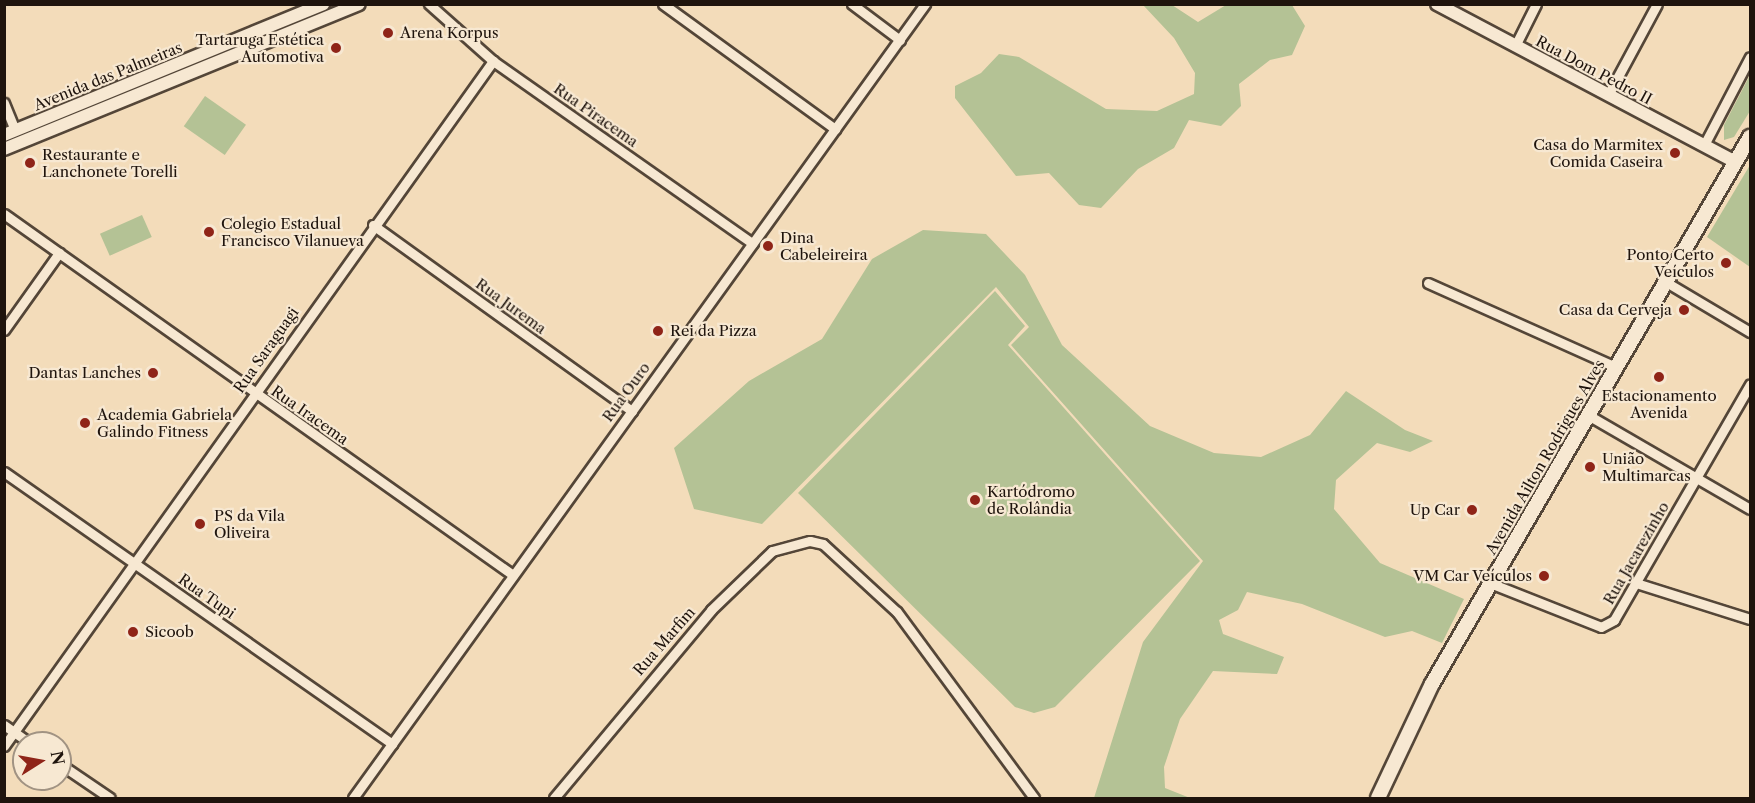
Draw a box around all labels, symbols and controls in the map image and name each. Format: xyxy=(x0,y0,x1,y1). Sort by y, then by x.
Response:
place label: Arena Korpus xyxy=(400,24,499,42)
marker: Arena Korpus xyxy=(381,26,395,40)
place label: Tartaruga Estética Automotiva xyxy=(195,30,324,65)
street label: Rua Dom Pedro II xyxy=(1533,32,1655,108)
street label: Avenida das Palmeiras xyxy=(31,38,185,114)
marker: Tartaruga Estética Automotiva xyxy=(329,41,343,55)
street label: Rua Piracema xyxy=(550,79,642,151)
place label: Casa do Marmitex Comida Caseira xyxy=(1533,135,1663,170)
place label: Restaurante e Lanchonete Torelli xyxy=(42,145,178,180)
marker: Casa do Marmitex Comida Caseira xyxy=(1668,146,1682,160)
marker: Restaurante e Lanchonete Torelli xyxy=(23,156,37,170)
place label: Colegio Estadual Francisco Vilanueva xyxy=(221,214,364,249)
marker: Colegio Estadual Francisco Vilanueva xyxy=(202,225,216,239)
place label: Dina Cabeleireira xyxy=(780,228,868,263)
marker: Dina Cabeleireira xyxy=(761,239,775,253)
place label: Ponto Certo Veículos xyxy=(1627,245,1714,280)
marker: Ponto Certo Veículos xyxy=(1719,256,1733,270)
street label: Rua Jurema xyxy=(472,274,550,338)
place label: Casa da Cerveja xyxy=(1558,301,1672,319)
marker: Casa da Cerveja xyxy=(1677,303,1691,317)
street label: Rua Saraguagi xyxy=(230,304,302,396)
place label: Rei da Pizza xyxy=(670,322,757,340)
marker: Rei da Pizza xyxy=(651,324,665,338)
street label: Avenida Ailton Rodrigues Alves xyxy=(1481,356,1609,558)
street label: Rua Ouro xyxy=(598,359,654,425)
place label: Dantas Lanches xyxy=(28,364,141,382)
marker: Dantas Lanches xyxy=(146,366,160,380)
marker: Estacionamento Avenida xyxy=(1652,370,1666,384)
street label: Rua Iracema xyxy=(268,382,352,448)
place label: Estacionamento Avenida xyxy=(1601,386,1717,421)
place label: Academia Gabriela Galindo Fitness xyxy=(97,405,232,440)
marker: Academia Gabriela Galindo Fitness xyxy=(78,416,92,430)
place label: União Multimarcas xyxy=(1602,449,1691,484)
marker: União Multimarcas xyxy=(1583,460,1597,474)
place label: Kartódromo de Rolândia xyxy=(987,482,1075,517)
marker: Kartódromo de Rolândia xyxy=(968,493,982,507)
street label: Rua Jacarezinho xyxy=(1599,498,1673,608)
place label: Up Car xyxy=(1410,501,1460,519)
marker: Up Car xyxy=(1465,503,1479,517)
place label: PS da Vila Oliveira xyxy=(214,506,286,541)
marker: PS da Vila Oliveira xyxy=(191,515,209,533)
place label: VM Car Veículos xyxy=(1412,567,1532,585)
marker: VM Car Veículos xyxy=(1537,569,1551,583)
street label: Rua Tupi xyxy=(175,570,239,622)
street label: Rua Marfim xyxy=(629,603,699,679)
place label: Sicoob xyxy=(145,623,194,641)
marker: Sicoob xyxy=(126,625,140,639)
north arrow xyxy=(12,731,72,791)
text: N xyxy=(47,749,69,767)

